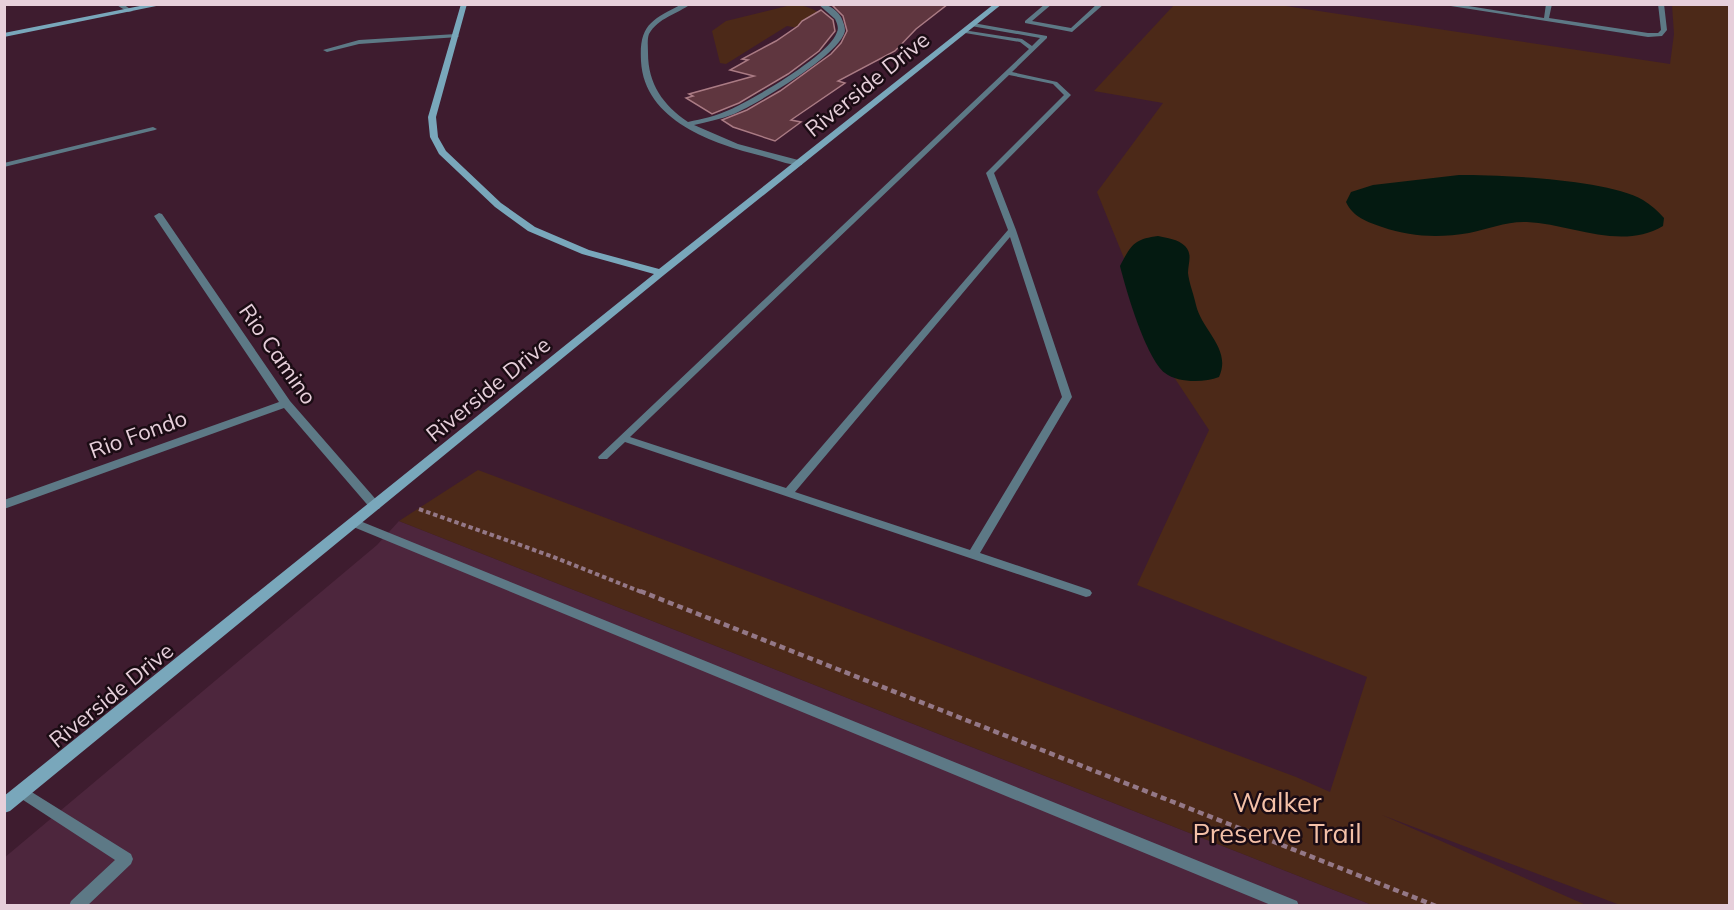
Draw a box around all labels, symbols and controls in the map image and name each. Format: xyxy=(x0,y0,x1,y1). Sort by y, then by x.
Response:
street label: Riverside Drive xyxy=(799,25,935,143)
street label: Rio Camino xyxy=(233,298,323,410)
street label: Riverside Drive xyxy=(420,330,556,448)
street label: Rio Fondo xyxy=(85,403,191,465)
street label: Riverside Drive xyxy=(43,636,179,754)
park label: Walker Preserve Trail xyxy=(1192,785,1362,850)

